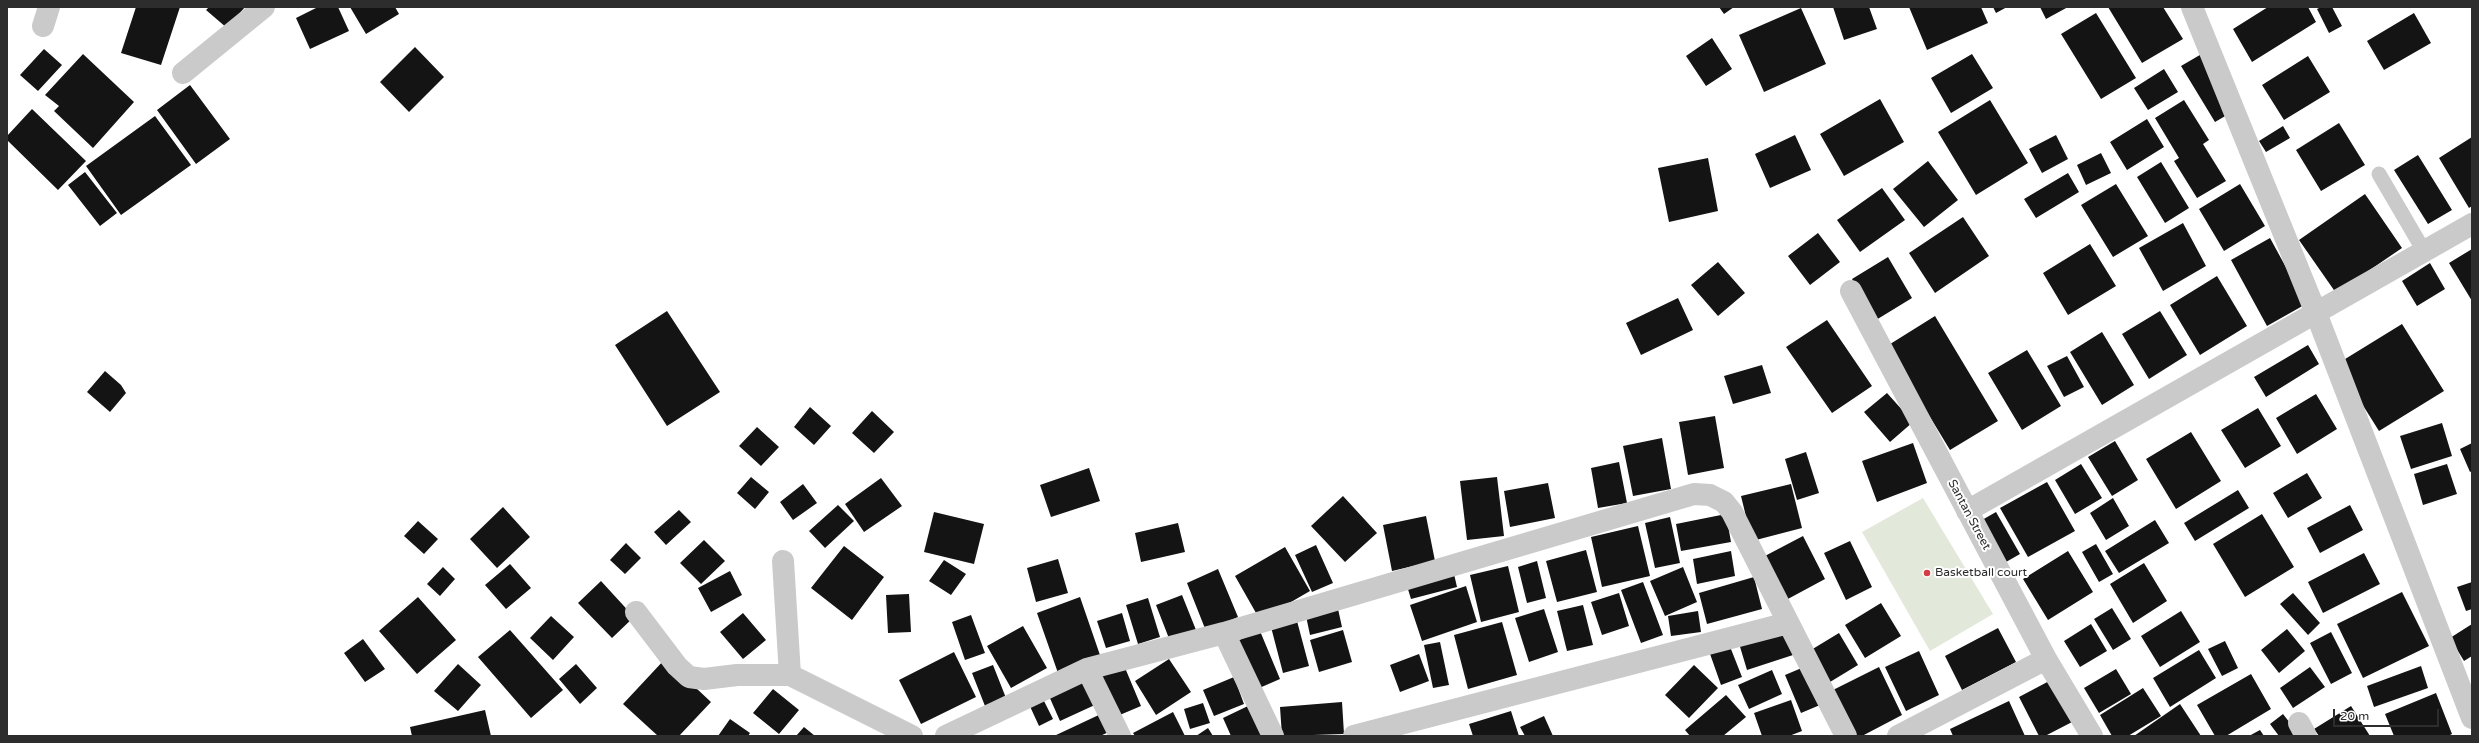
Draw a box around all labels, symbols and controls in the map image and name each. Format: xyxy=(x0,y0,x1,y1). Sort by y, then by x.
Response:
street label: Santan Street xyxy=(1944,477,1994,553)
place label: Basketball court xyxy=(1935,566,2027,580)
marker: Basketball court xyxy=(1922,568,1932,578)
scale bar xyxy=(2335,701,2441,727)
text: 20 m xyxy=(2340,709,2369,723)

